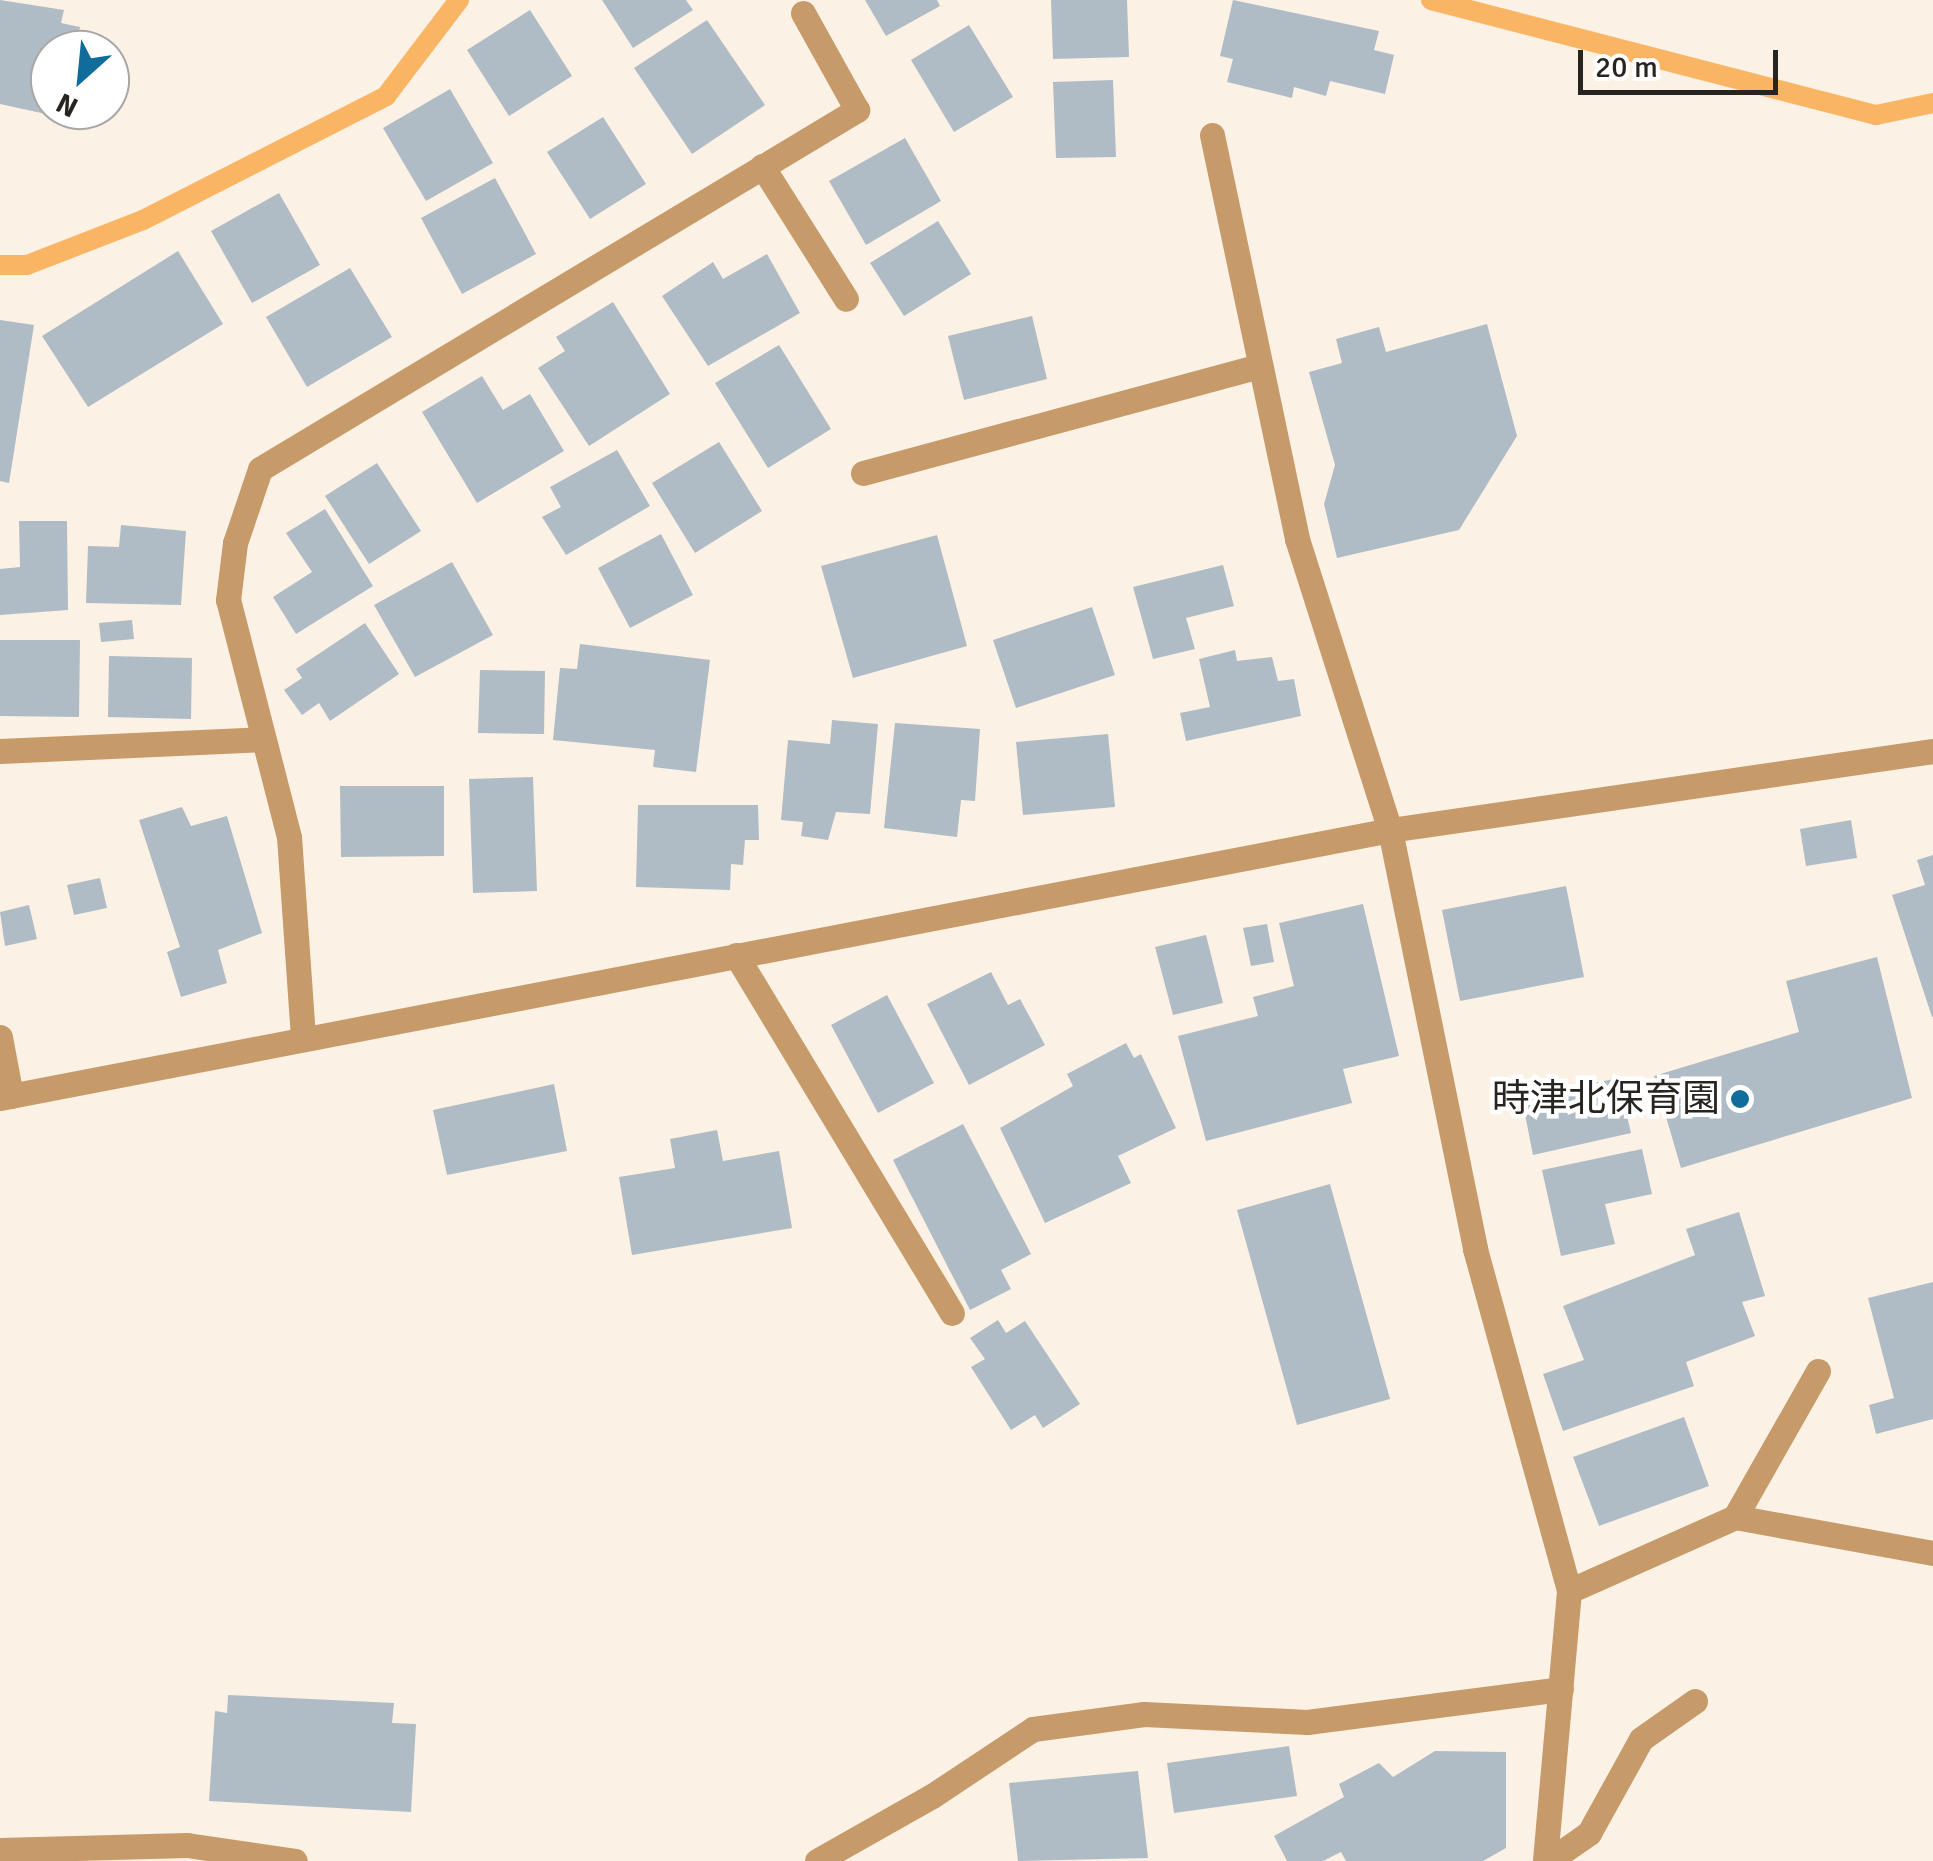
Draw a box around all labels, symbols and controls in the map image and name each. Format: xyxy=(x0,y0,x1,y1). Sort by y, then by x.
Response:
north arrow xyxy=(30,30,130,130)
scale bar xyxy=(1583,30,1783,92)
text: 20 m xyxy=(1595,49,1658,86)
text: N xyxy=(51,85,84,125)
place label: 時津北保育園 xyxy=(1492,1076,1720,1122)
marker: 時津北保育園 xyxy=(1729,1088,1751,1110)

